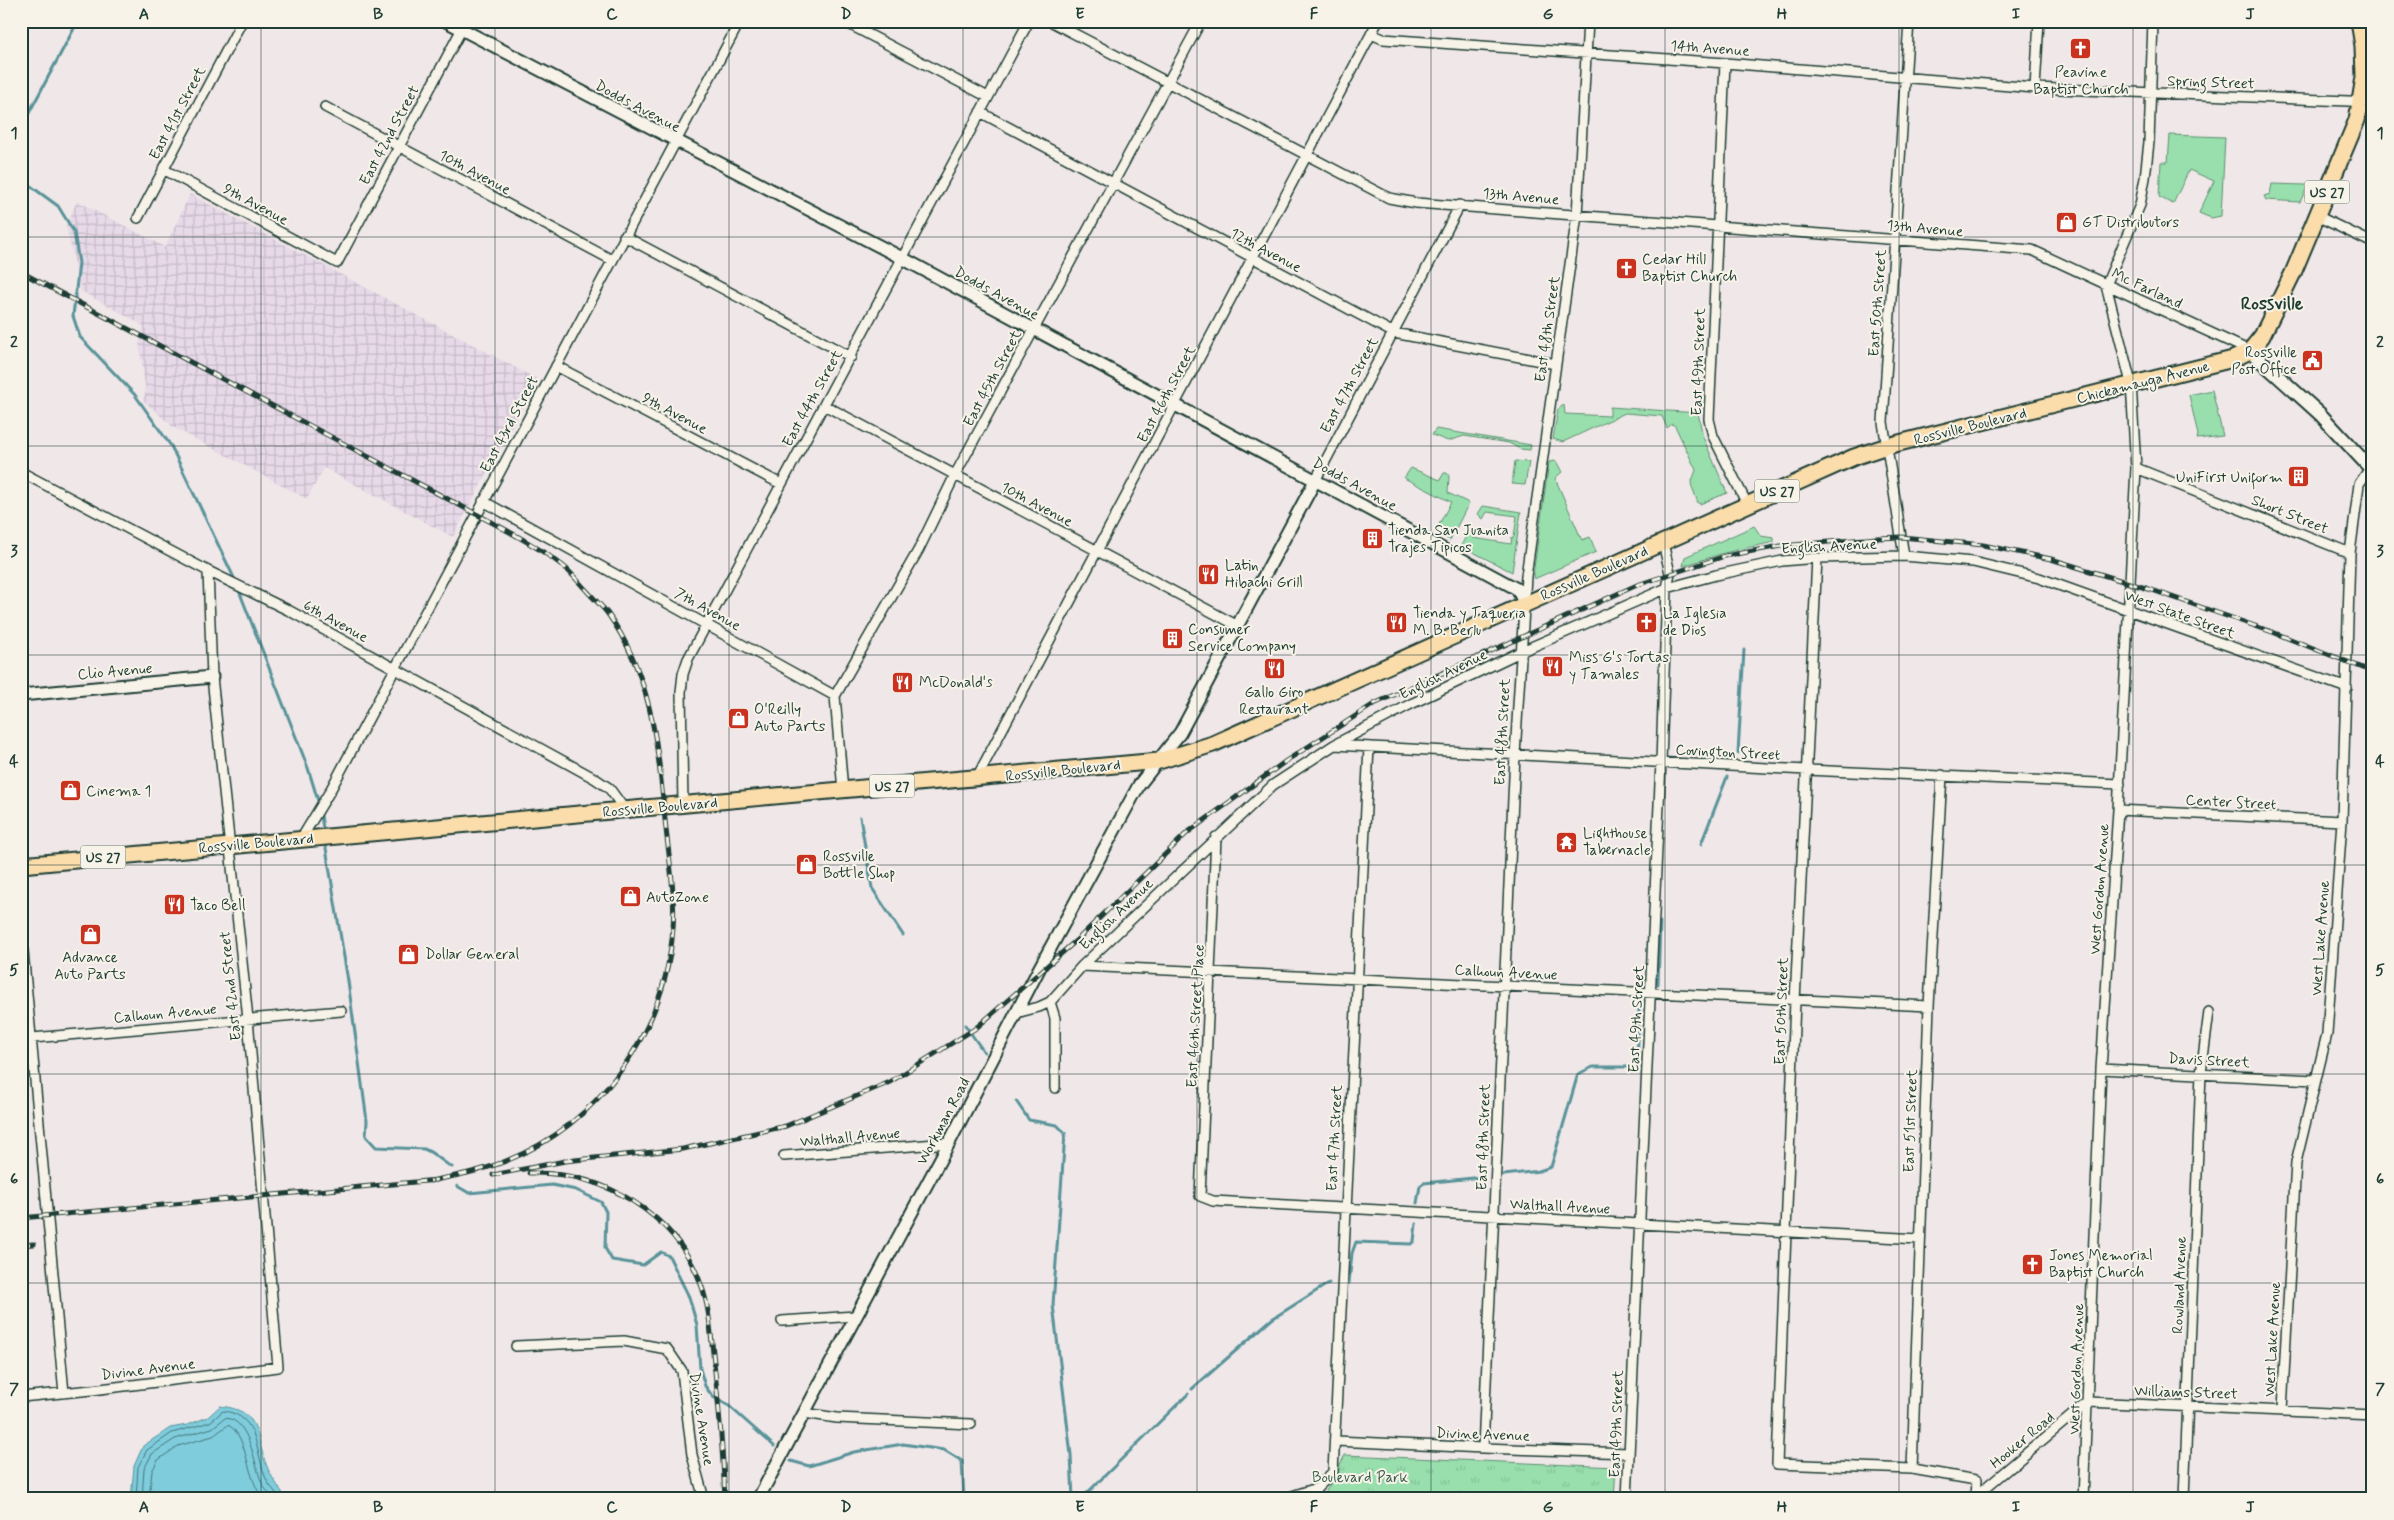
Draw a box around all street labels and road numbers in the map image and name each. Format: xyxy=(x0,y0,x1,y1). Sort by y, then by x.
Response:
street label: 14th Avenue xyxy=(1670,36,1750,62)
street label: East 41st Street xyxy=(145,63,211,164)
street label: Spring Street xyxy=(2167,71,2255,96)
street label: Dodds Avenue xyxy=(591,76,684,138)
street label: East 42nd Street xyxy=(355,82,425,189)
street label: 10th Avenue xyxy=(435,146,514,200)
street label: 9th Avenue xyxy=(219,179,292,230)
road number: US 27 xyxy=(2304,180,2350,203)
street label: 13th Avenue xyxy=(1482,184,1560,210)
street label: 13th Avenue xyxy=(1886,216,1964,242)
street label: 12th Avenue xyxy=(1226,224,1305,278)
street label: East 50th Street xyxy=(1864,248,1892,358)
street label: Dodds Avenue xyxy=(951,262,1042,325)
street label: Mc Farland xyxy=(2108,264,2185,314)
street label: East 48th Street xyxy=(1531,275,1565,384)
street label: East 49th Street xyxy=(1687,308,1711,416)
street label: East 45th Street xyxy=(959,326,1027,430)
street label: East 47th Street xyxy=(1316,334,1384,437)
street label: East 46th Street xyxy=(1133,342,1201,446)
street label: East 44th Street xyxy=(778,346,848,451)
street label: Chickamauga Avenue xyxy=(2075,357,2212,410)
street label: East 43rd Street xyxy=(476,373,544,476)
street label: 9th Avenue xyxy=(638,388,711,439)
street label: Rossville Boulevard xyxy=(1912,403,2029,451)
street label: Dodds Avenue xyxy=(1309,453,1400,516)
street label: 10th Avenue xyxy=(997,478,1076,532)
road number: US 27 xyxy=(1754,480,1800,502)
street label: Short Street xyxy=(2248,490,2331,539)
street label: English Avenue xyxy=(1781,535,1877,560)
street label: Rossville Boulevard xyxy=(1538,541,1651,607)
street label: 7th Avenue xyxy=(671,583,744,636)
street label: West State Street xyxy=(2122,586,2238,644)
street label: 6th Avenue xyxy=(299,596,372,648)
street label: English Avenue xyxy=(1396,645,1491,706)
street label: Clio Avenue xyxy=(77,659,154,685)
street label: East 48th Street xyxy=(1490,678,1516,786)
street label: Covington Street xyxy=(1675,740,1781,767)
street label: Rossville Boulevard xyxy=(1005,755,1122,787)
road number: US 27 xyxy=(870,774,914,798)
street label: Center Street xyxy=(2185,791,2277,815)
street label: Rossville Boulevard xyxy=(602,793,719,823)
street label: West Gordon Avenue xyxy=(2085,823,2115,955)
street label: Rossville Boulevard xyxy=(198,829,315,859)
road number: US 27 xyxy=(80,846,126,869)
street label: English Avenue xyxy=(1075,874,1159,956)
street label: West Lake Avenue xyxy=(2307,880,2335,996)
street label: East 42nd Street xyxy=(215,930,247,1042)
street label: East 46th Street Place xyxy=(1182,943,1210,1088)
street label: East 50th Street xyxy=(1770,957,1794,1065)
street label: Calhoun Avenue xyxy=(1454,960,1558,986)
street label: East 49th Street xyxy=(1624,965,1650,1073)
street label: Calhoun Avenue xyxy=(113,1000,218,1028)
street label: Davis Street xyxy=(2168,1049,2250,1073)
street label: East 51st Street xyxy=(1899,1069,1923,1173)
street label: Workman Road xyxy=(913,1074,975,1169)
street label: East 48th Street xyxy=(1472,1083,1496,1191)
street label: East 47th Street xyxy=(1322,1084,1348,1192)
street label: Walthall Avenue xyxy=(799,1124,901,1152)
street label: Walthall Avenue xyxy=(1509,1194,1611,1220)
street label: Rowland Avenue xyxy=(2168,1236,2192,1334)
street label: West Lake Avenue xyxy=(2260,1281,2286,1397)
street label: West Gordon Avenue xyxy=(2065,1303,2089,1435)
street label: Divine Avenue xyxy=(100,1354,196,1386)
street label: East 49th Street xyxy=(1605,1370,1629,1478)
street label: Divine Avenue xyxy=(684,1371,718,1467)
street label: Williams Street xyxy=(2134,1381,2238,1405)
street label: Hooker Road xyxy=(1986,1408,2059,1474)
street label: Divine Avenue xyxy=(1435,1423,1530,1447)

